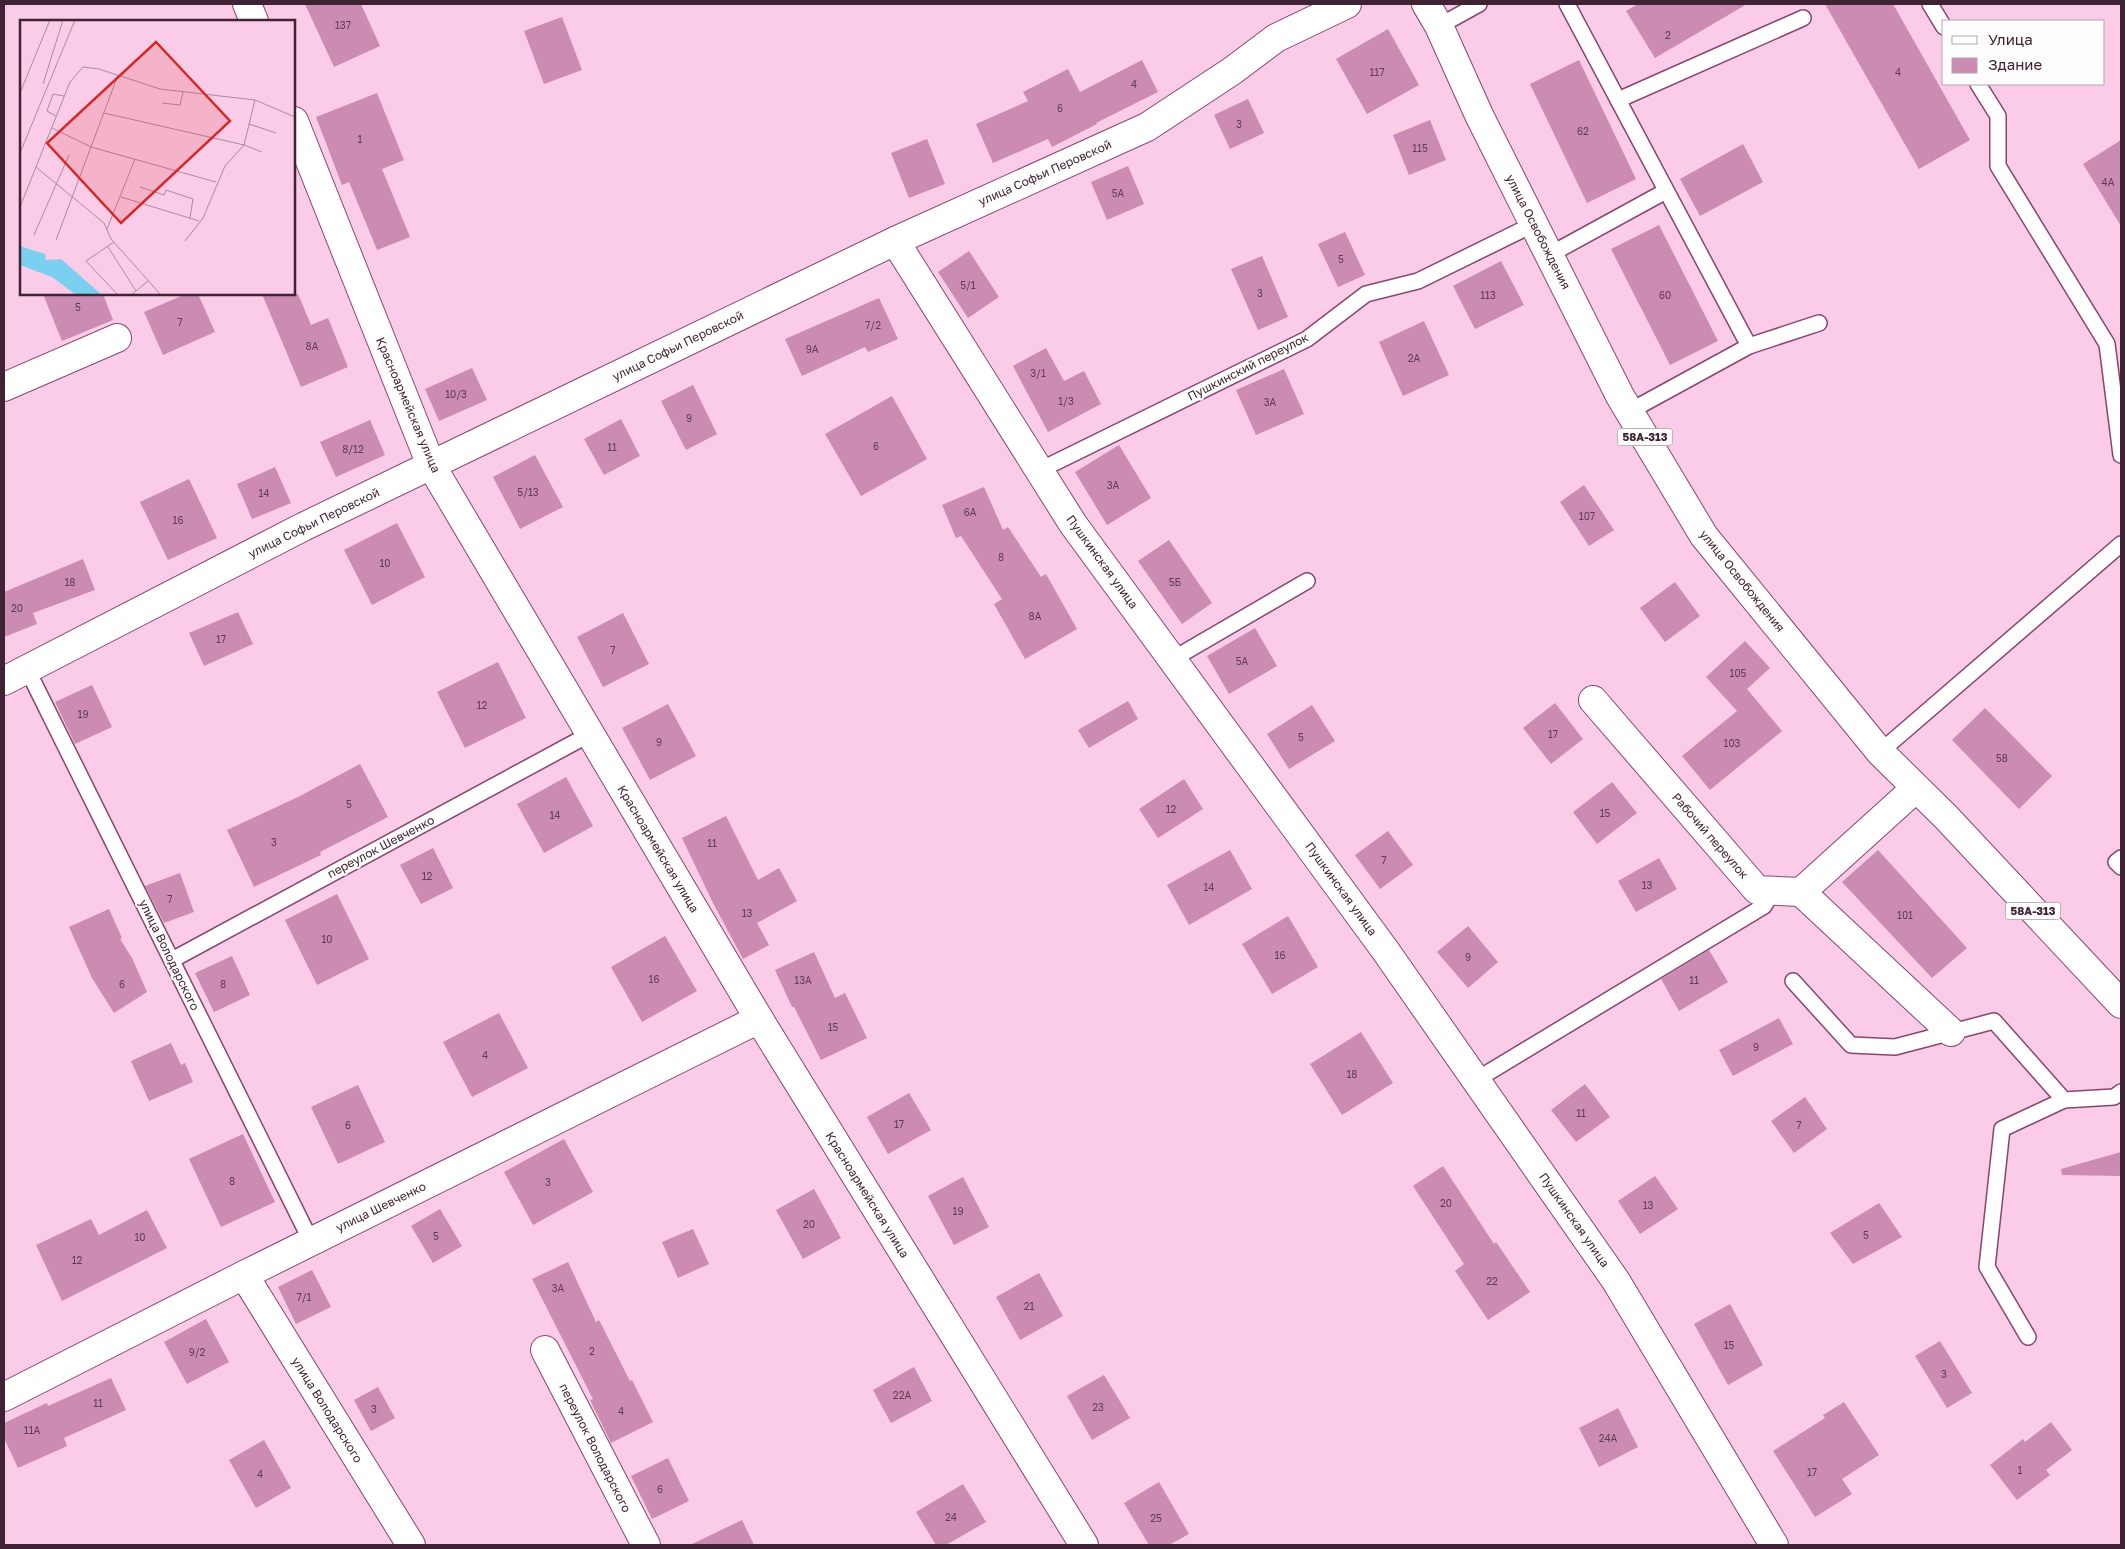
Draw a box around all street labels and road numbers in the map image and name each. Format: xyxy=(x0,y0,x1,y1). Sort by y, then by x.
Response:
street label: улица Софьи Перовской xyxy=(976,136,1114,209)
street label: улица Освобождения xyxy=(1503,172,1574,292)
street label: улица Софьи Перовской xyxy=(610,307,746,384)
street label: Пушкинский переулок xyxy=(1185,329,1311,404)
street label: Красноармейская улица xyxy=(373,335,444,475)
road number: 58А-313 xyxy=(1618,428,1672,446)
street label: улица Софьи Перовской xyxy=(246,484,382,561)
street label: Пушкинская улица xyxy=(1063,512,1141,611)
street label: улица Освобождения xyxy=(1697,527,1788,635)
street label: Красноармейская улица xyxy=(614,782,702,915)
street label: Рабочий переулок xyxy=(1669,790,1752,882)
street label: переулок Шевченко xyxy=(325,812,437,881)
street label: Пушкинская улица xyxy=(1302,839,1380,938)
street label: улица Володарского xyxy=(136,897,203,1013)
road number: 58А-313 xyxy=(2006,902,2060,919)
street label: Красноармейская улица xyxy=(822,1129,912,1261)
street label: Пушкинская улица xyxy=(1536,1170,1613,1270)
street label: улица Шевченко xyxy=(333,1178,428,1235)
street label: улица Володарского xyxy=(289,1354,366,1465)
street label: переулок Володарского xyxy=(556,1381,635,1515)

